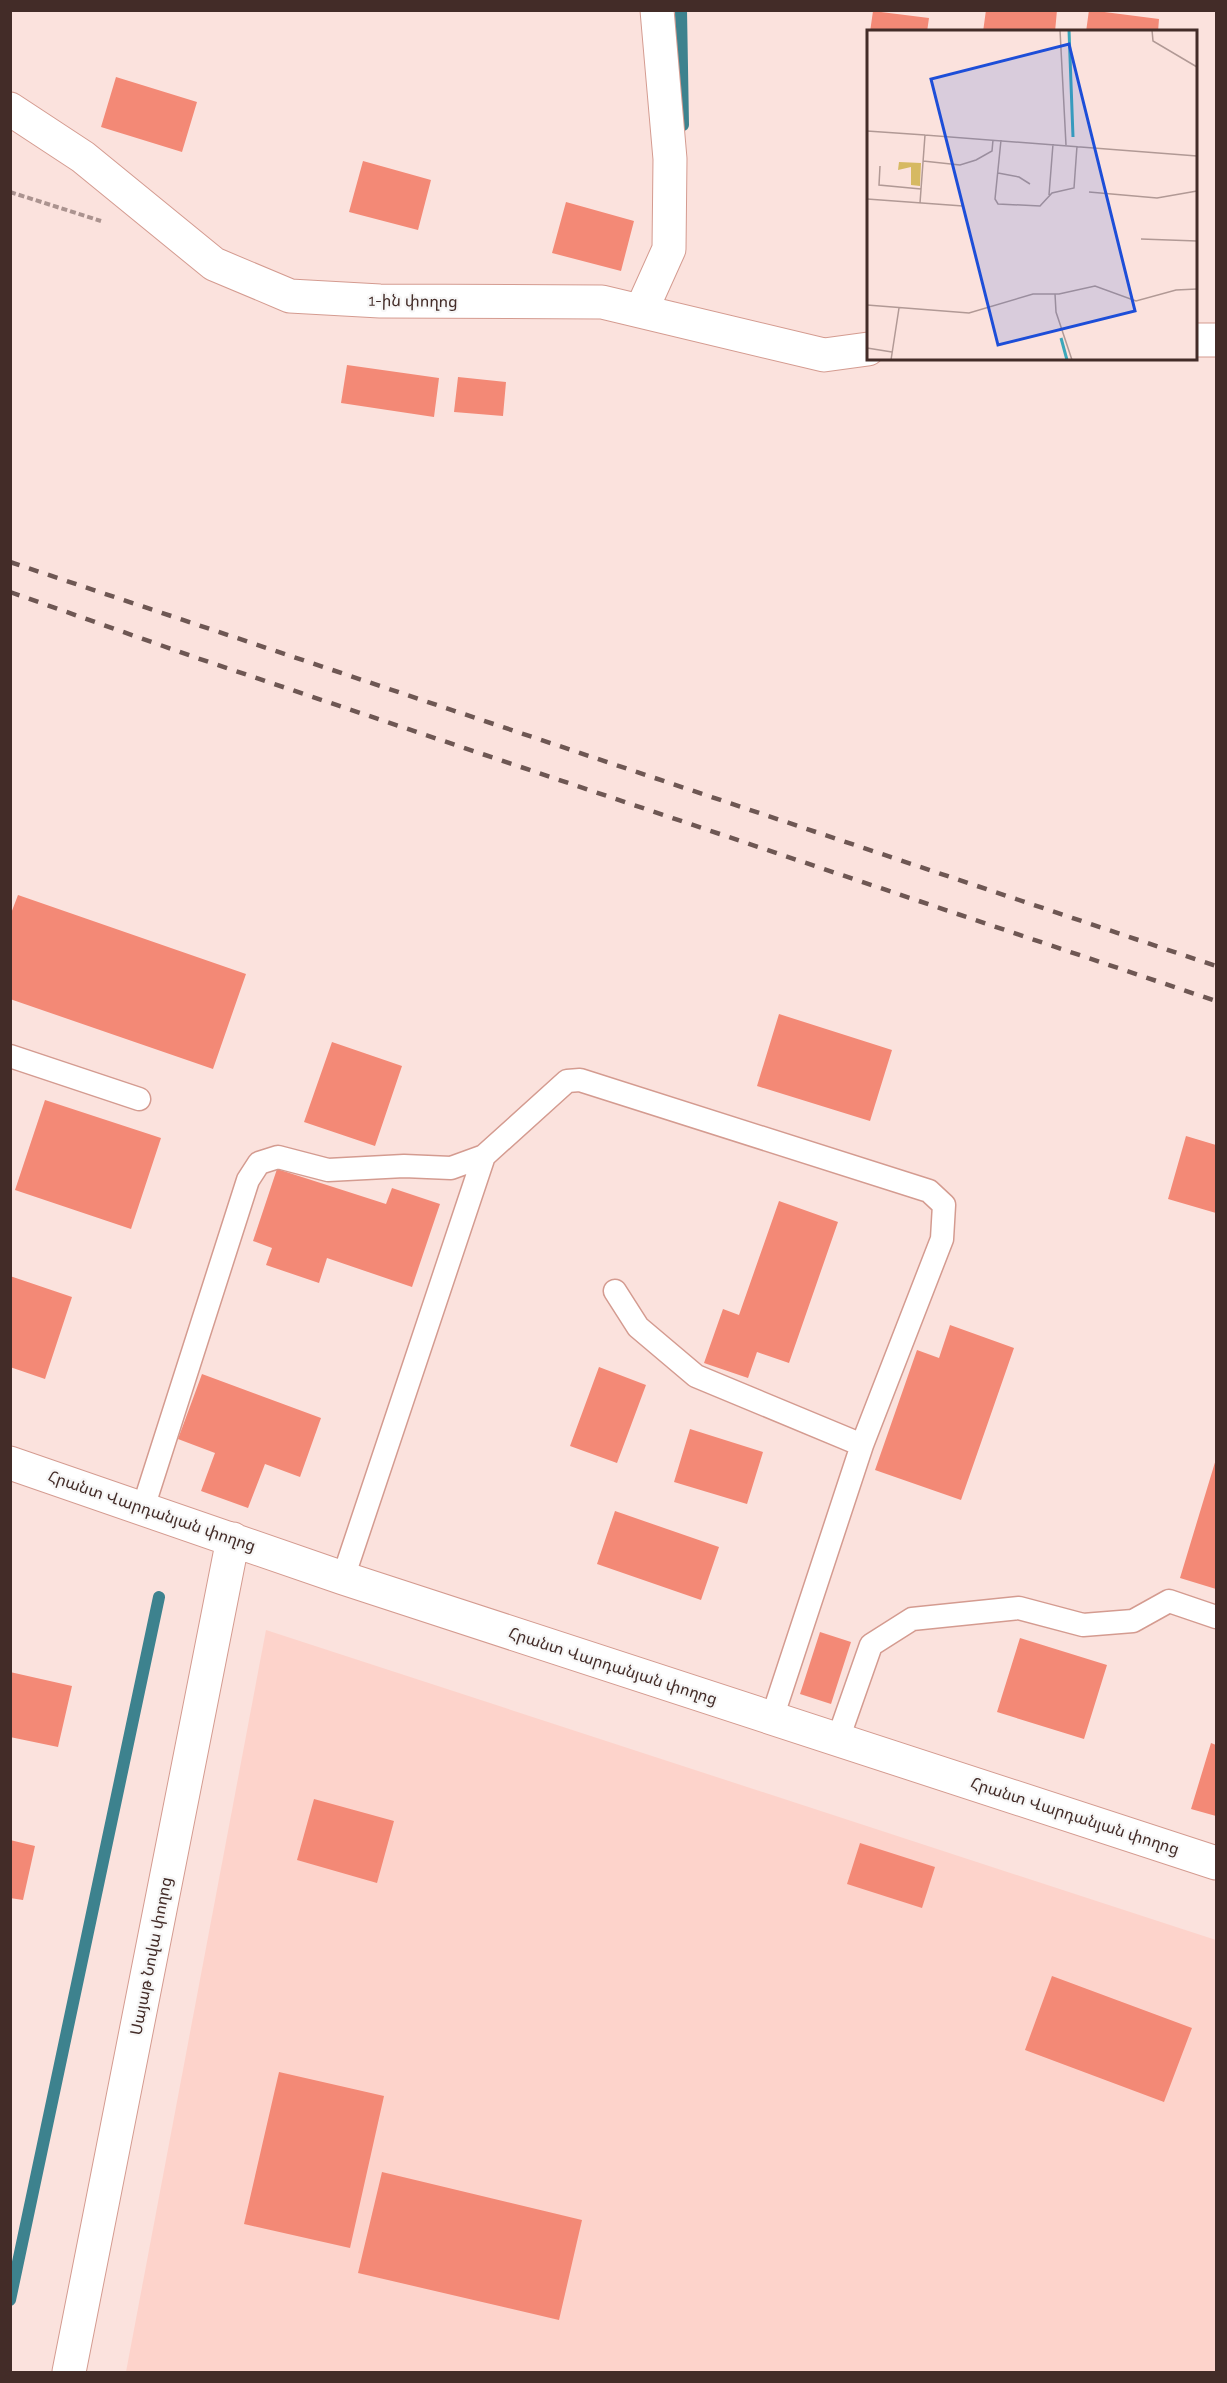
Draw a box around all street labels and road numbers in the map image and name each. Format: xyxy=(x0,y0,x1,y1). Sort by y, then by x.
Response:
street label: 1-ին փողոց xyxy=(368,291,458,311)
street label: Հրանտ Վարդանյան փողոց xyxy=(46,1466,258,1556)
street label: Հրանտ Վարդանյան փողոց xyxy=(506,1623,720,1709)
street label: Հրանտ Վարդանյան փողոց xyxy=(968,1773,1182,1859)
street label: Սայաթ Նովա փողոց xyxy=(126,1875,176,2037)

